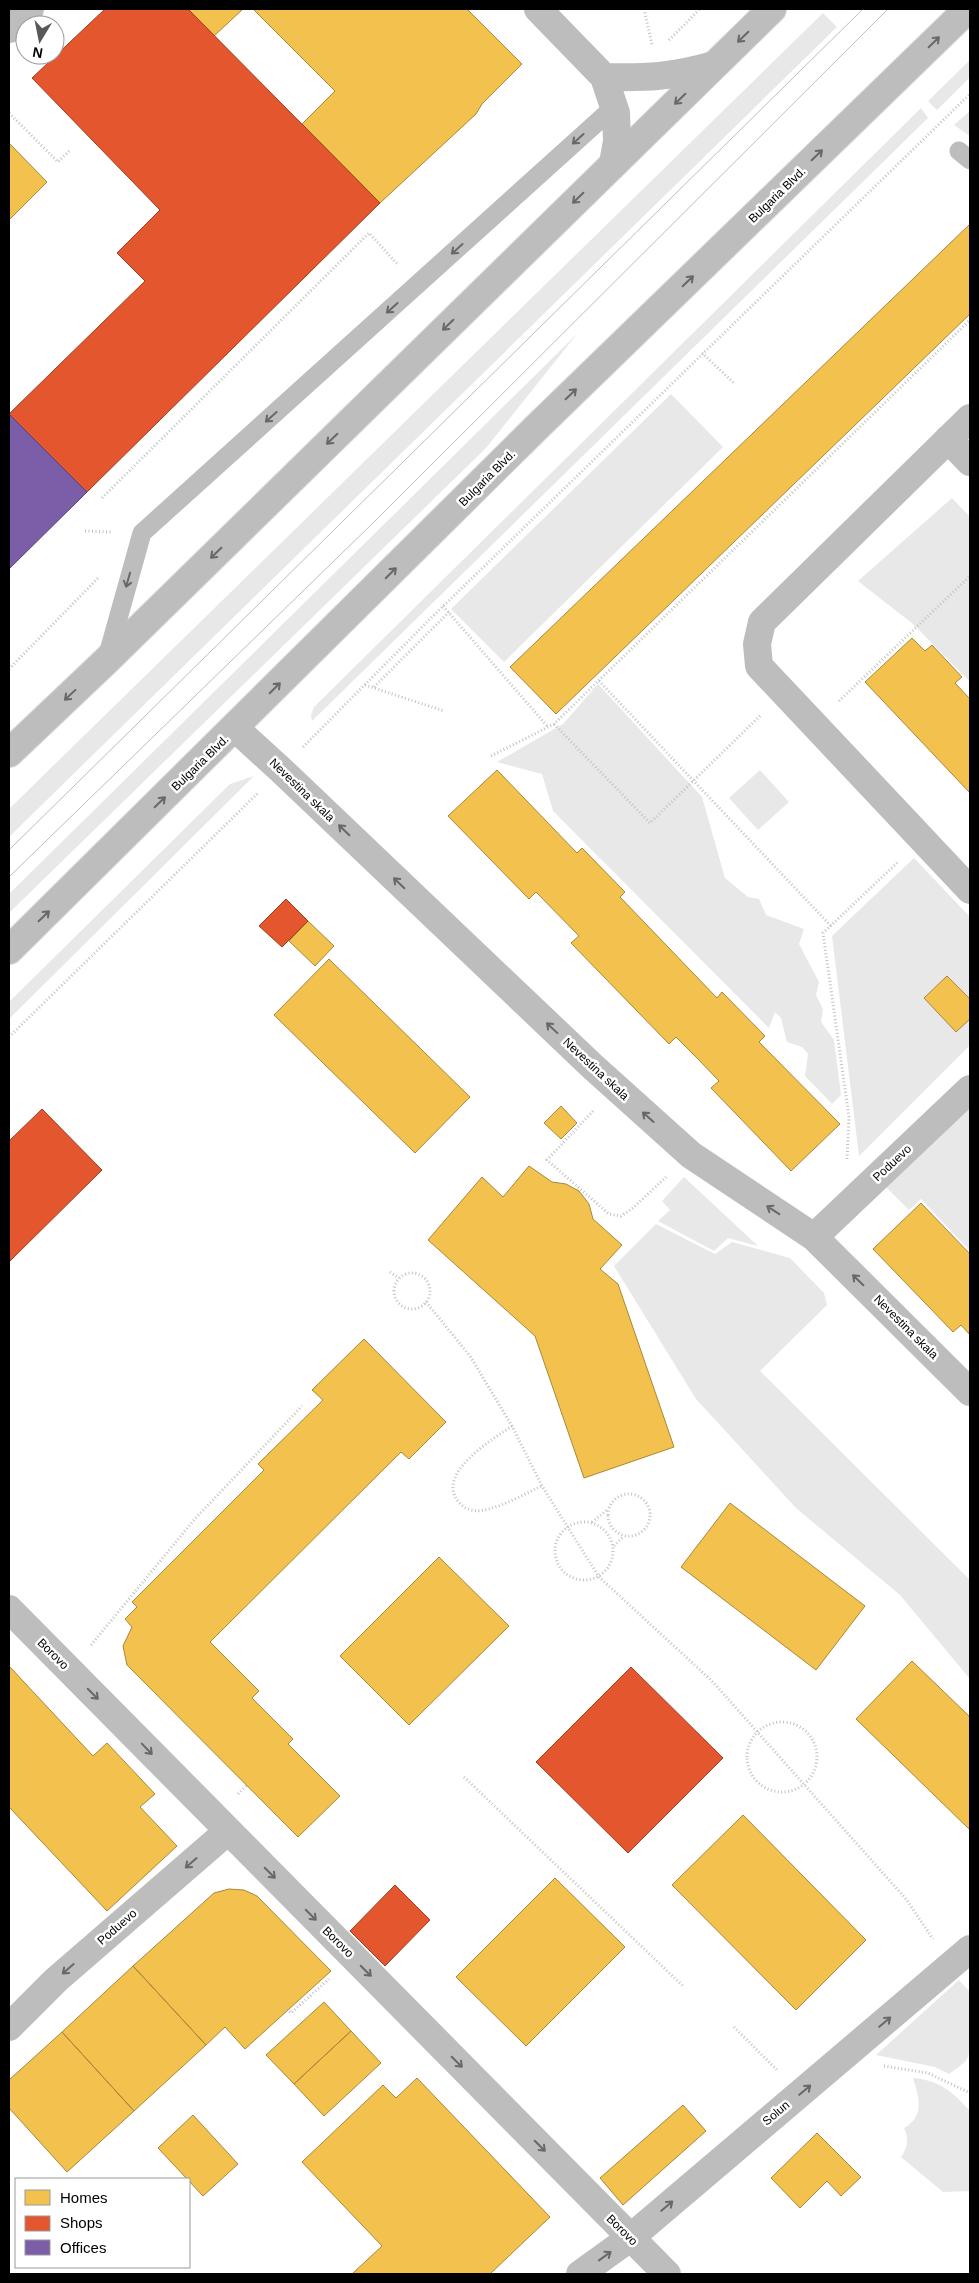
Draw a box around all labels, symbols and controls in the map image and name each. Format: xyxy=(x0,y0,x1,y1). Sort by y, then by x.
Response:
north arrow xyxy=(15,15,65,65)
one-way arrow xyxy=(737,31,750,43)
one-way arrow xyxy=(927,36,940,48)
text: N xyxy=(31,44,44,62)
one-way arrow xyxy=(673,93,686,105)
one-way arrow xyxy=(571,134,584,145)
one-way arrow xyxy=(811,149,823,162)
street label: Bulgaria Blvd. xyxy=(746,164,808,226)
one-way arrow xyxy=(572,192,585,204)
one-way arrow xyxy=(451,243,464,255)
one-way arrow xyxy=(682,275,694,287)
one-way arrow xyxy=(385,302,398,314)
one-way arrow xyxy=(442,319,454,332)
one-way arrow xyxy=(565,388,578,400)
one-way arrow xyxy=(265,411,278,422)
one-way arrow xyxy=(326,433,338,445)
street label: Bulgaria Blvd. xyxy=(456,447,518,509)
one-way arrow xyxy=(210,547,222,559)
one-way arrow xyxy=(384,567,397,579)
one-way arrow xyxy=(123,572,133,588)
one-way arrow xyxy=(269,682,282,694)
one-way arrow xyxy=(64,689,77,701)
street label: Bulgaria Blvd. xyxy=(169,732,231,794)
street label: Nevestina skala xyxy=(267,756,338,825)
one-way arrow xyxy=(153,796,166,808)
one-way arrow xyxy=(337,824,350,836)
one-way arrow xyxy=(393,877,405,889)
one-way arrow xyxy=(37,910,50,922)
one-way arrow xyxy=(546,1022,558,1034)
street label: Nevestina skala xyxy=(560,1035,632,1103)
one-way arrow xyxy=(642,1111,655,1123)
street label: Poduevo xyxy=(870,1142,914,1184)
one-way arrow xyxy=(767,1204,781,1214)
one-way arrow xyxy=(852,1274,865,1286)
street label: Nevestina skala xyxy=(871,1292,941,1362)
street label: Borovo xyxy=(35,1636,72,1673)
one-way arrow xyxy=(87,1688,99,1700)
one-way arrow xyxy=(141,1743,153,1755)
one-way arrow xyxy=(185,1857,198,1869)
one-way arrow xyxy=(264,1867,276,1879)
street label: Poduevo xyxy=(95,1906,140,1948)
one-way arrow xyxy=(305,1909,318,1921)
street label: Borovo xyxy=(320,1924,357,1961)
one-way arrow xyxy=(62,1963,75,1975)
one-way arrow xyxy=(360,1964,372,1976)
one-way arrow xyxy=(878,2016,891,2028)
one-way arrow xyxy=(450,2056,463,2068)
one-way arrow xyxy=(798,2084,811,2095)
street label: Solun xyxy=(760,2098,792,2128)
one-way arrow xyxy=(534,2140,546,2153)
legend xyxy=(15,2178,190,2268)
text: Homes xyxy=(60,2189,108,2206)
one-way arrow xyxy=(661,2200,674,2212)
street label: Borovo xyxy=(604,2212,641,2249)
text: Shops xyxy=(60,2214,103,2231)
text: Offices xyxy=(60,2239,106,2256)
one-way arrow xyxy=(598,2251,612,2261)

